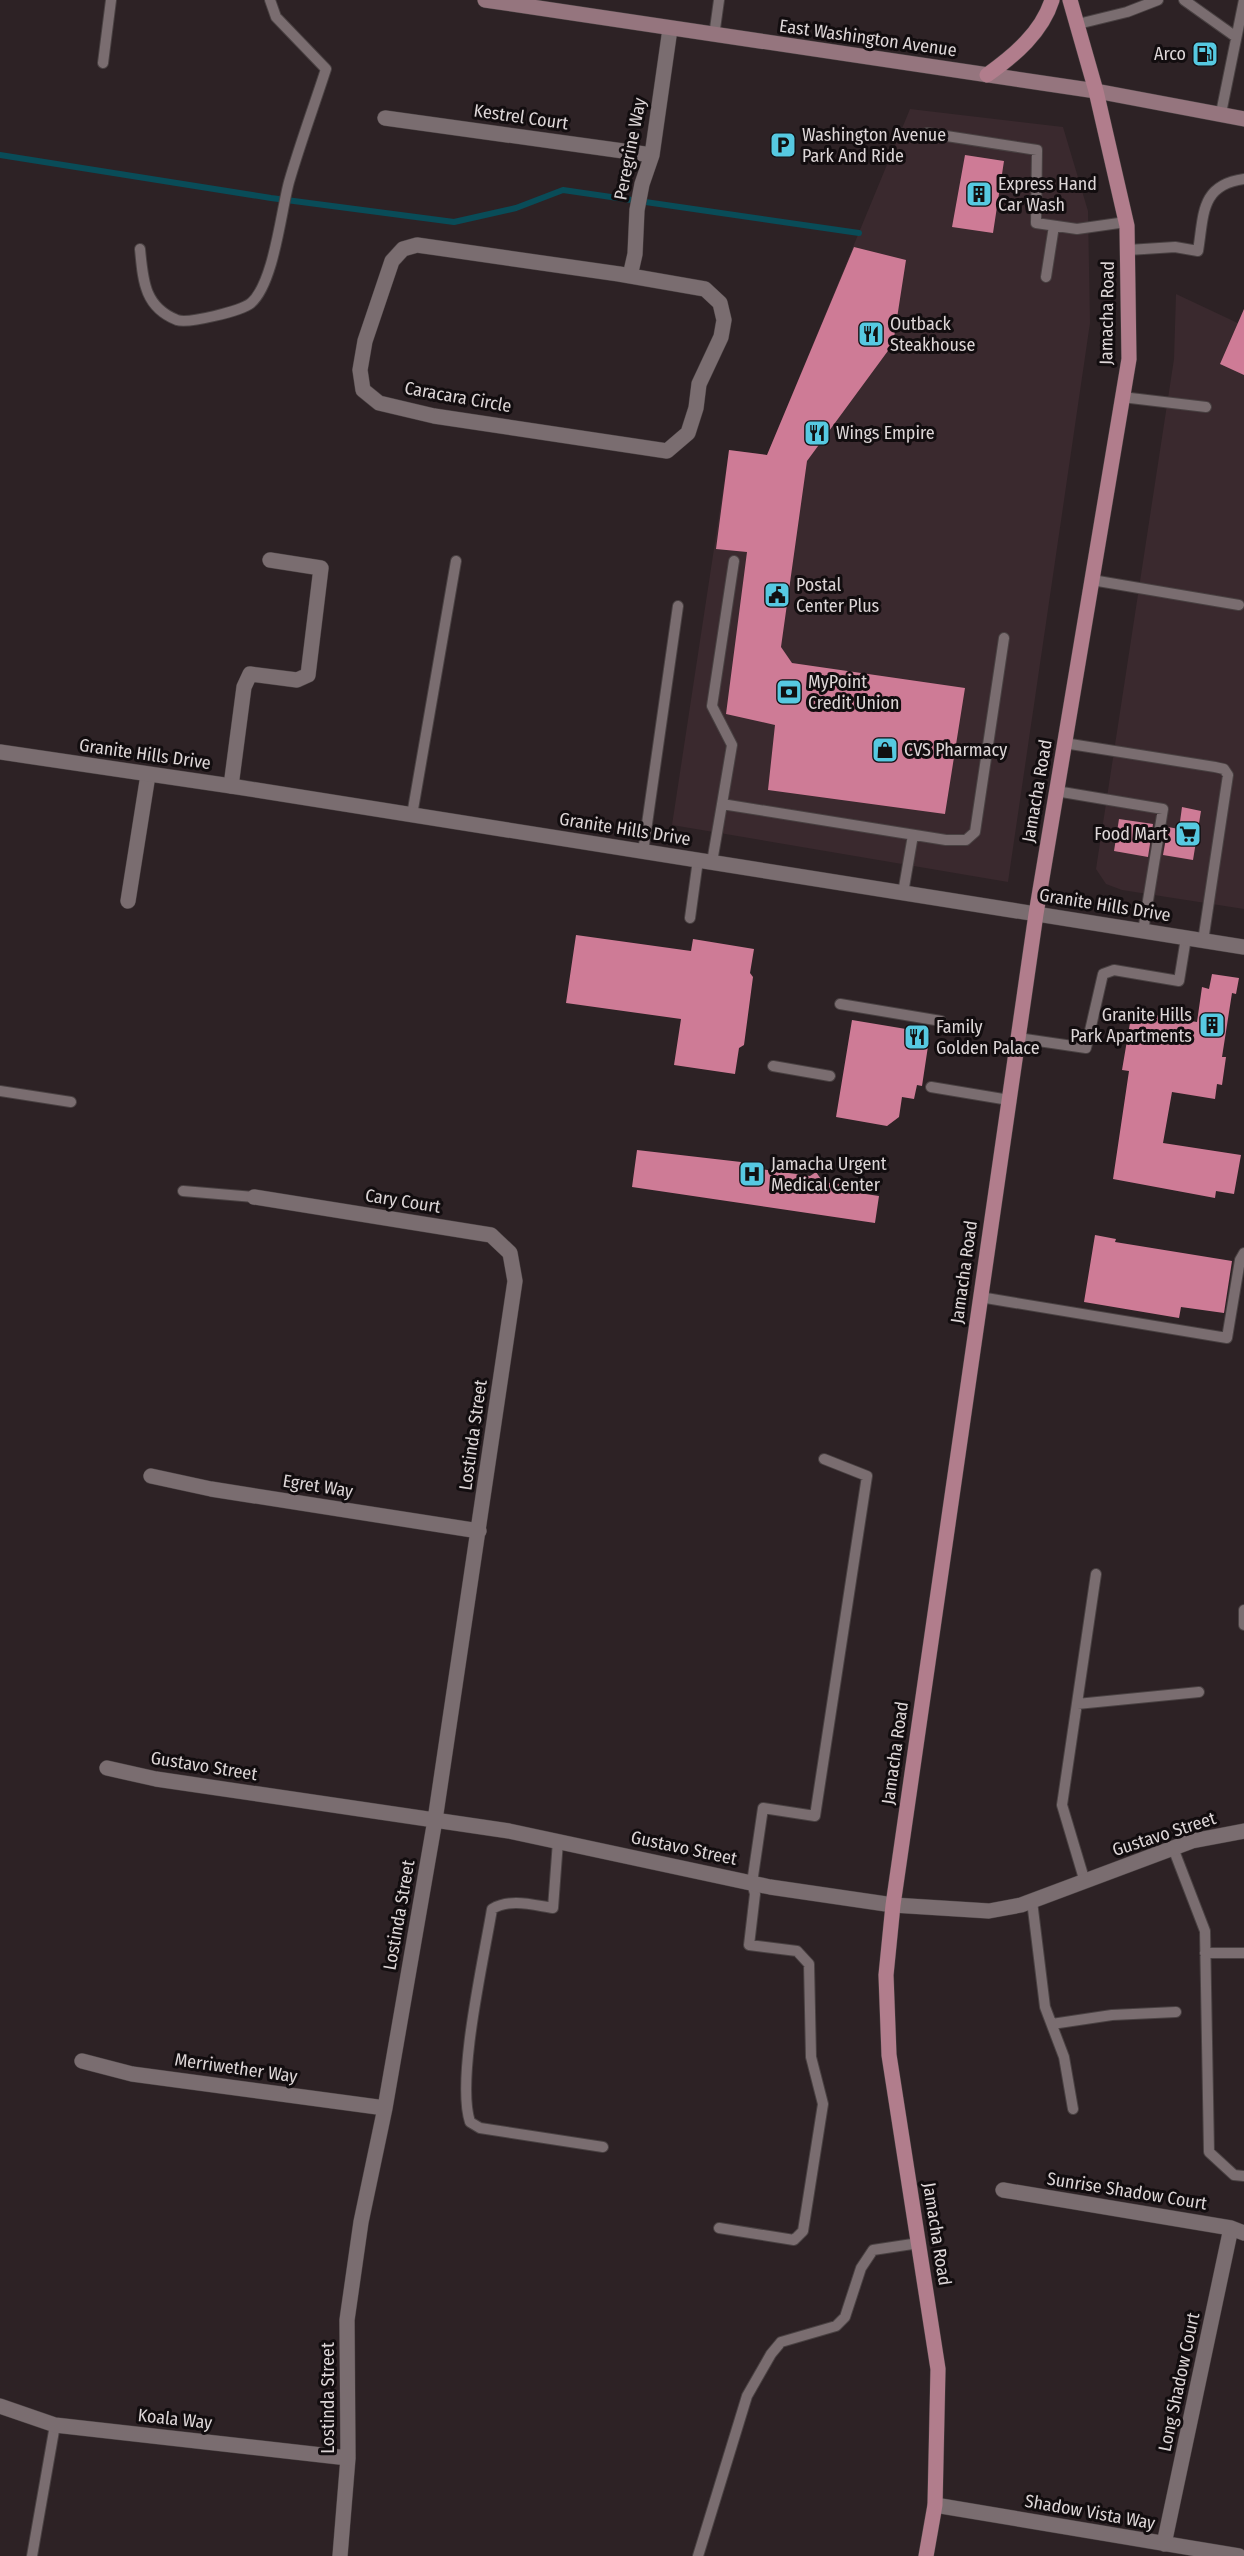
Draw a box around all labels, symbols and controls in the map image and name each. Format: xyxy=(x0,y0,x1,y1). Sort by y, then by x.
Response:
street label: East Washington Avenue xyxy=(778,15,958,61)
fuel station icon: Arco xyxy=(1190,39,1220,69)
place label: Arco xyxy=(1154,43,1186,65)
street label: Peregrine Way xyxy=(609,96,651,202)
street label: Kestrel Court xyxy=(472,99,570,135)
place label: Washington Avenue Park And Ride xyxy=(802,124,946,167)
parking icon: Washington Avenue Park And Ride xyxy=(768,130,798,160)
place label: Express Hand Car Wash xyxy=(998,173,1097,216)
building icon: Express Hand Car Wash xyxy=(964,179,994,209)
street label: Jamacha Road xyxy=(1095,261,1119,365)
place label: Outback Steakhouse xyxy=(890,313,976,356)
restaurant icon: Outback Steakhouse xyxy=(856,319,886,349)
street label: Caracara Circle xyxy=(403,377,513,417)
restaurant icon: Wings Empire xyxy=(802,418,832,448)
place label: Wings Empire xyxy=(836,422,935,444)
place label: Postal Center Plus xyxy=(796,574,880,617)
public building icon: Postal Center Plus xyxy=(762,580,792,610)
place label: MyPoint Credit Union xyxy=(808,671,899,714)
bank icon: MyPoint Credit Union xyxy=(774,677,804,707)
street label: Granite Hills Drive xyxy=(78,734,212,774)
shop icon: CVS Pharmacy xyxy=(870,735,900,765)
street label: Jamacha Road xyxy=(1017,738,1057,844)
place label: CVS Pharmacy xyxy=(904,739,1007,761)
street label: Granite Hills Drive xyxy=(558,808,692,850)
supermarket icon: Food Mart xyxy=(1173,819,1203,849)
place label: Food Mart xyxy=(1094,823,1168,845)
street label: Granite Hills Drive xyxy=(1038,884,1172,926)
place label: Granite Hills Park Apartments xyxy=(1070,1004,1192,1047)
building icon: Granite Hills Park Apartments xyxy=(1197,1010,1227,1040)
place label: Family Golden Palace xyxy=(936,1016,1040,1059)
restaurant icon: Family Golden Palace xyxy=(902,1022,932,1052)
place label: Jamacha Urgent Medical Center xyxy=(771,1153,887,1196)
hospital icon: Jamacha Urgent Medical Center xyxy=(737,1159,767,1189)
street label: Cary Court xyxy=(364,1184,442,1218)
street label: Jamacha Road xyxy=(946,1219,982,1325)
street label: Lostinda Street xyxy=(454,1378,492,1492)
street label: Egret Way xyxy=(281,1470,355,1502)
street label: Jamacha Road xyxy=(877,1700,913,1806)
street label: Gustavo Street xyxy=(149,1747,259,1785)
street label: Gustavo Street xyxy=(1109,1807,1219,1861)
street label: Gustavo Street xyxy=(629,1826,739,1870)
street label: Lostinda Street xyxy=(378,1858,420,1972)
street label: Merriwether Way xyxy=(173,2048,299,2088)
street label: Sunrise Shadow Court xyxy=(1045,2167,1209,2215)
street label: Jamacha Road xyxy=(918,2181,956,2287)
street label: Long Shadow Court xyxy=(1154,2310,1204,2453)
street label: Lostinda Street xyxy=(317,2342,339,2454)
street label: Koala Way xyxy=(137,2404,213,2434)
street label: Shadow Vista Way xyxy=(1023,2490,1157,2534)

